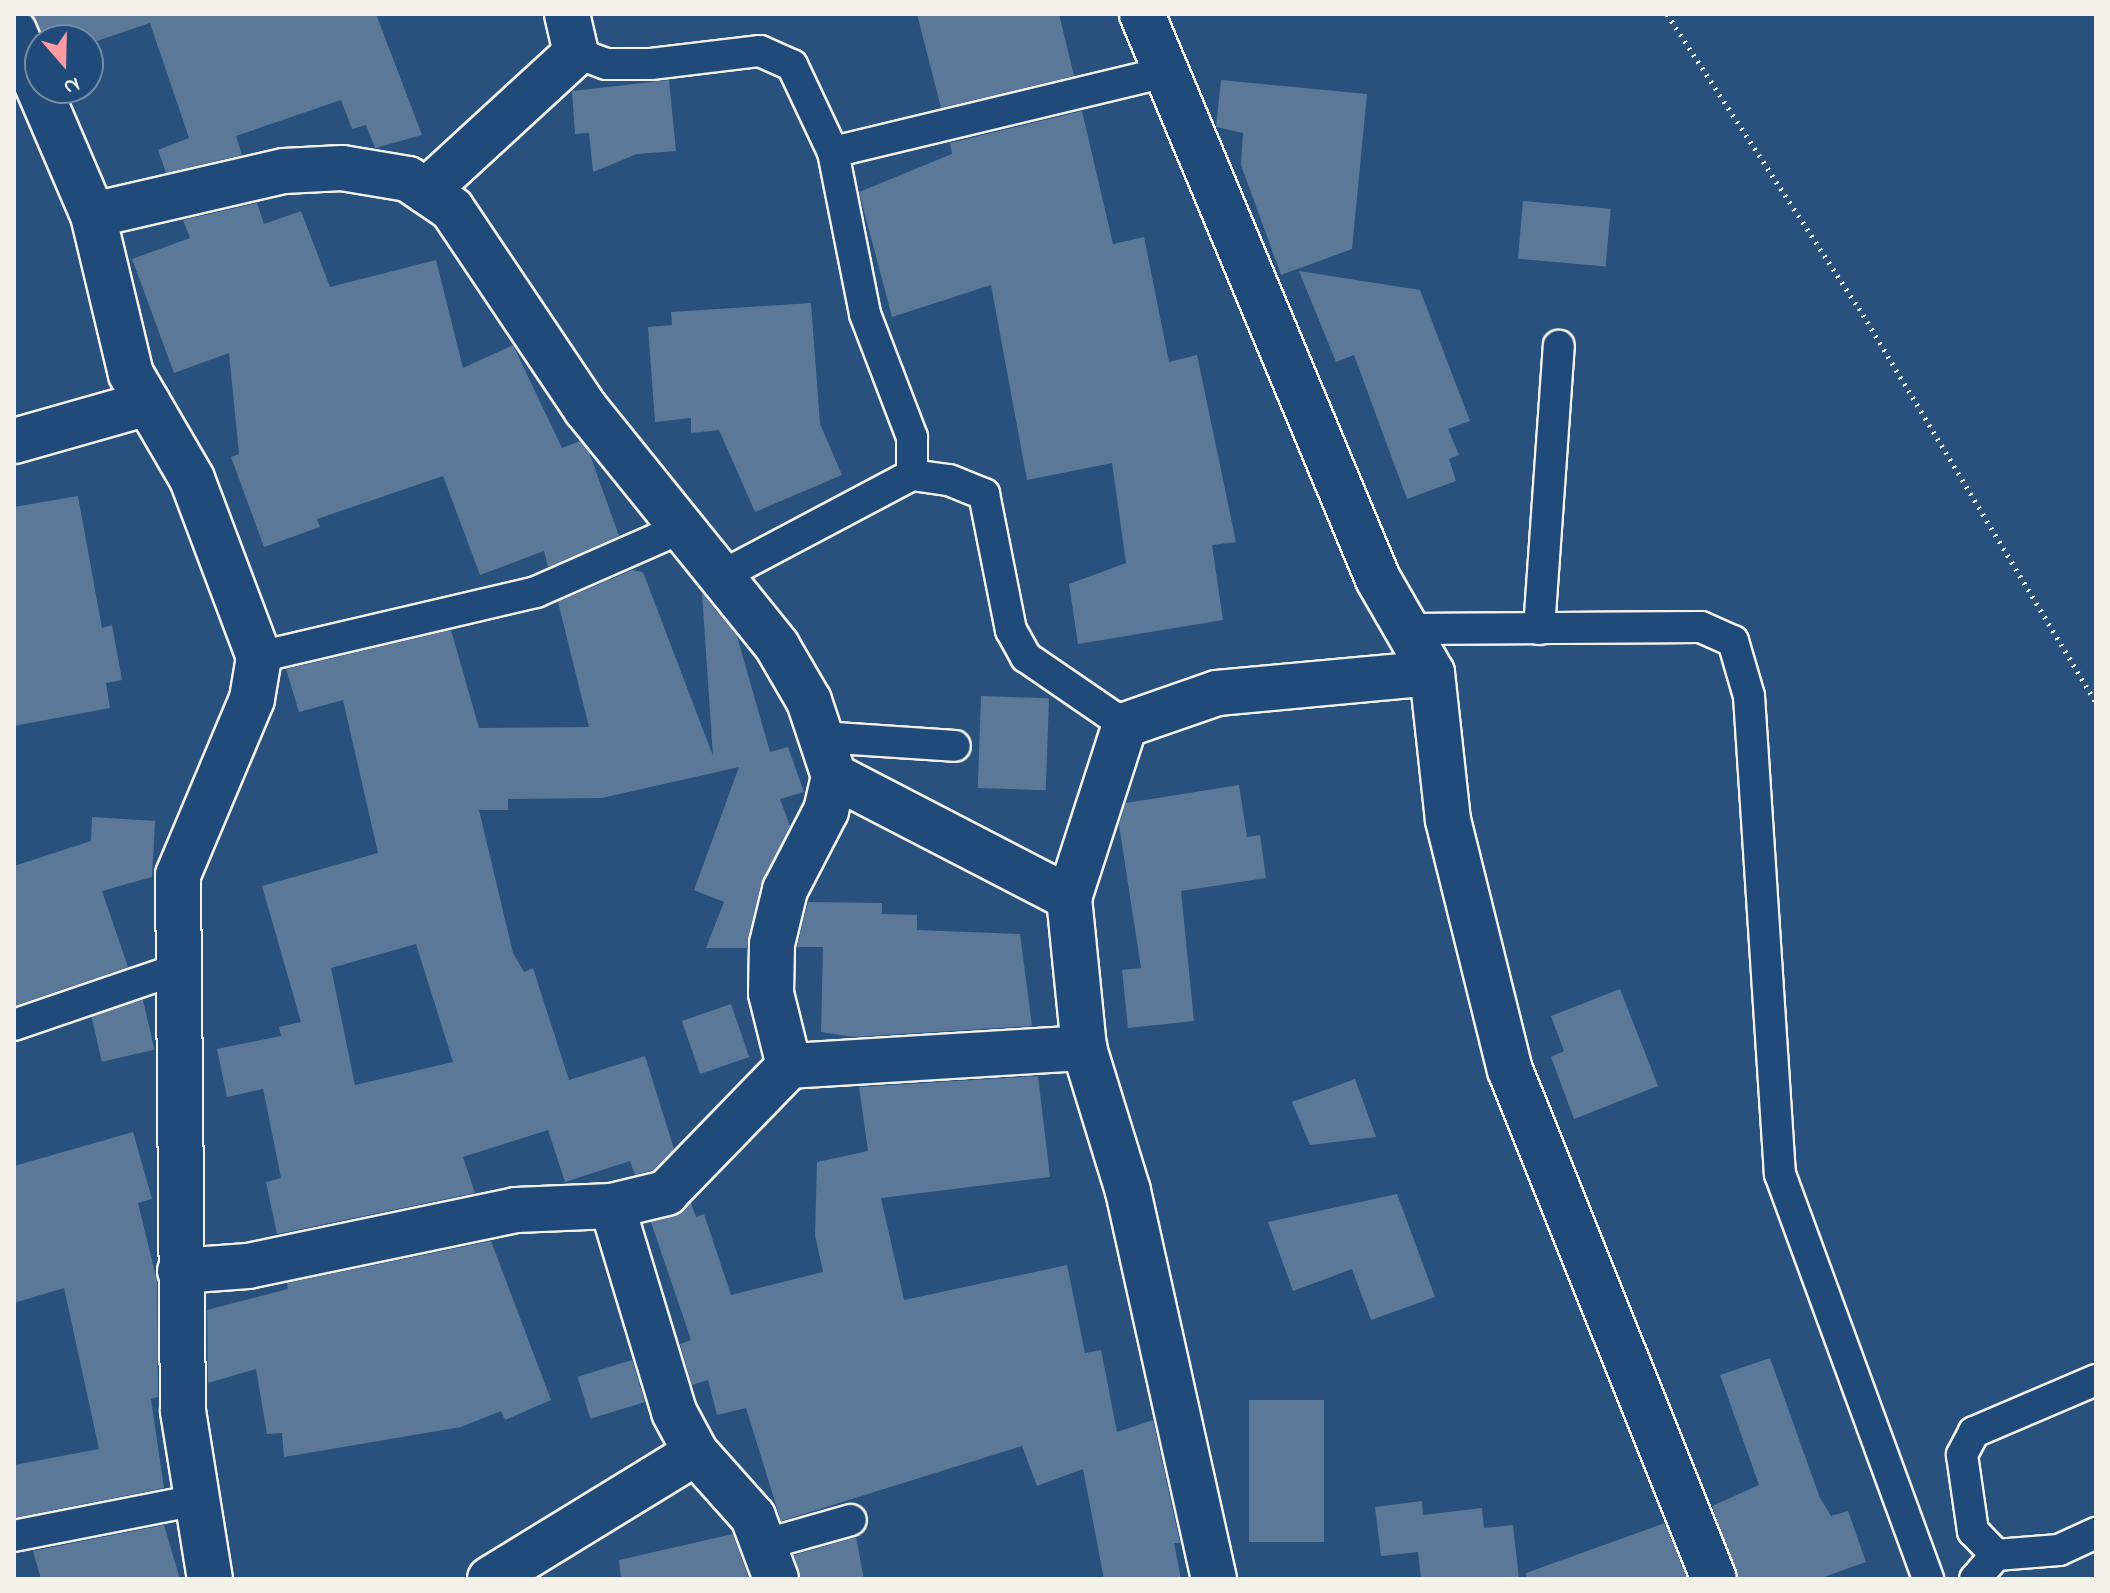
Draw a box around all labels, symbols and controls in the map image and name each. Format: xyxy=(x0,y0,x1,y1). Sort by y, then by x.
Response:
north arrow xyxy=(24,24,104,104)
text: N xyxy=(59,67,84,102)

